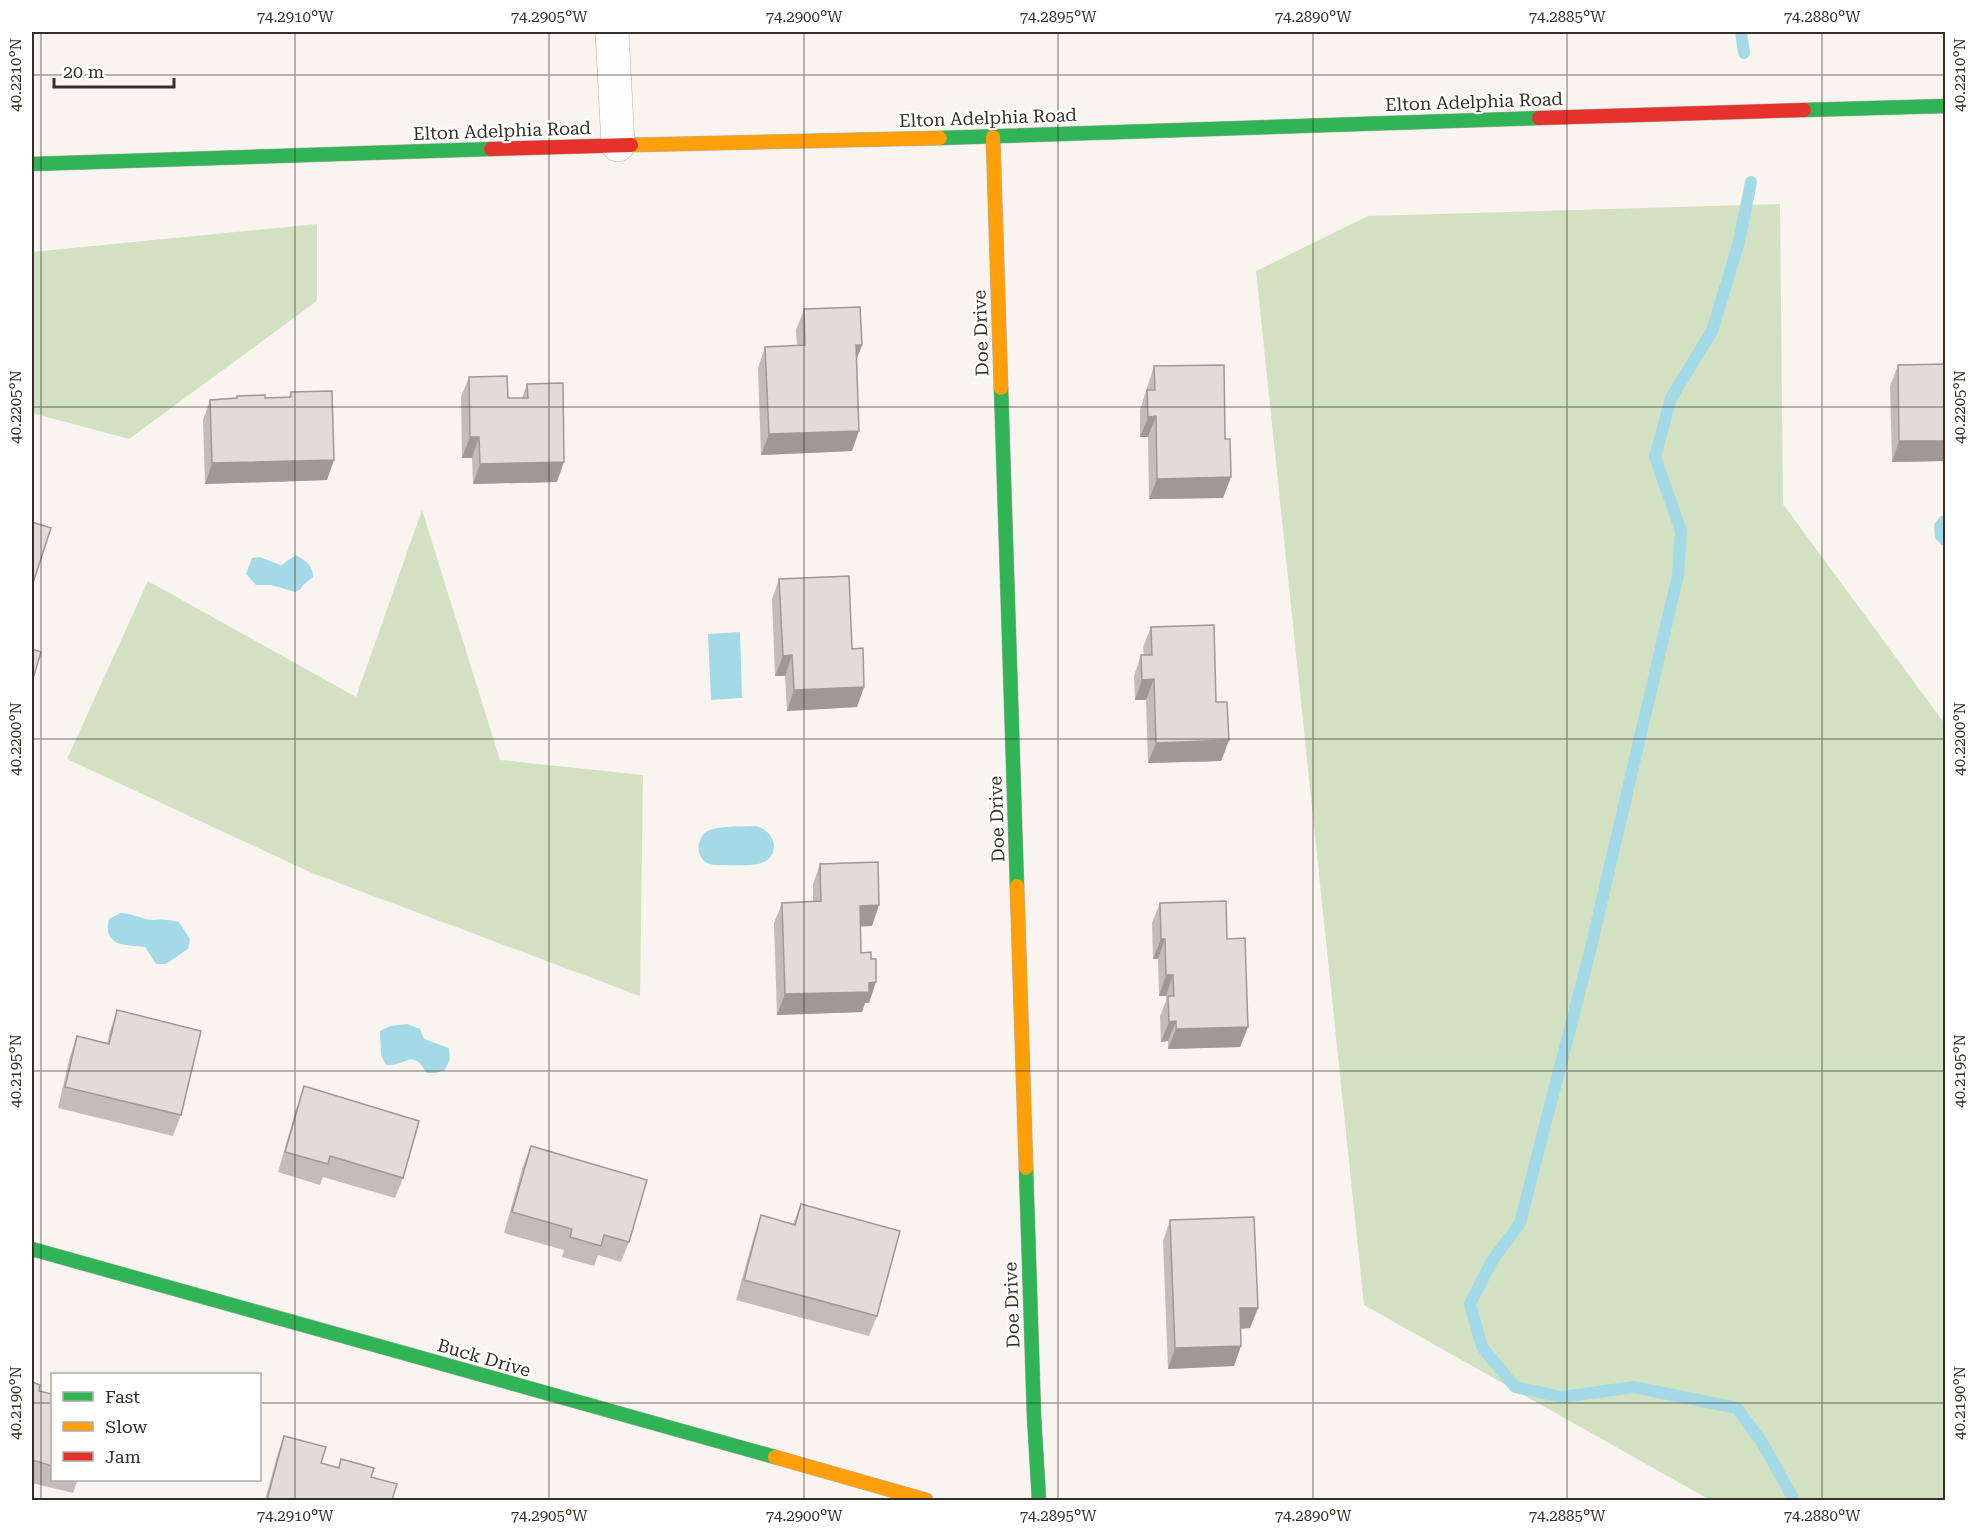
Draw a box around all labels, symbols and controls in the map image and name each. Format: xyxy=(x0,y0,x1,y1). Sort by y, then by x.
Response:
text: 74.2910°W xyxy=(257,8,334,26)
text: 74.2905°W xyxy=(511,8,588,26)
text: 74.2900°W xyxy=(766,8,843,26)
text: 74.2895°W xyxy=(1020,8,1097,26)
text: 74.2890°W xyxy=(1275,8,1352,26)
text: 74.2885°W xyxy=(1529,8,1606,26)
text: 74.2880°W xyxy=(1784,8,1861,26)
text: 40.2210°N xyxy=(7,38,25,112)
text: 40.2210°N xyxy=(1951,38,1969,112)
scale bar xyxy=(54,51,174,89)
text: 20 m xyxy=(63,61,104,82)
street label: Elton Adelphia Road xyxy=(1385,88,1564,115)
street label: Elton Adelphia Road xyxy=(899,104,1078,131)
street label: Elton Adelphia Road xyxy=(413,117,592,144)
street label: Doe Drive xyxy=(968,289,993,377)
text: 40.2205°N xyxy=(7,370,25,444)
text: 40.2205°N xyxy=(1951,370,1969,444)
text: 40.2200°N xyxy=(7,702,25,776)
text: 40.2200°N xyxy=(1951,702,1969,776)
street label: Doe Drive xyxy=(984,775,1009,863)
text: 40.2195°N xyxy=(7,1034,25,1108)
text: 40.2195°N xyxy=(1951,1034,1969,1108)
street label: Doe Drive xyxy=(999,1261,1024,1349)
street label: Buck Drive xyxy=(435,1334,533,1381)
text: 40.2190°N xyxy=(7,1366,25,1440)
text: 40.2190°N xyxy=(1951,1366,1969,1440)
legend xyxy=(51,1373,261,1481)
text: Fast xyxy=(105,1386,140,1407)
text: Slow xyxy=(105,1416,147,1437)
text: Jam xyxy=(105,1446,141,1467)
text: 74.2910°W xyxy=(257,1507,334,1525)
text: 74.2905°W xyxy=(511,1507,588,1525)
text: 74.2900°W xyxy=(766,1507,843,1525)
text: 74.2895°W xyxy=(1020,1507,1097,1525)
text: 74.2890°W xyxy=(1275,1507,1352,1525)
text: 74.2885°W xyxy=(1529,1507,1606,1525)
text: 74.2880°W xyxy=(1784,1507,1861,1525)

